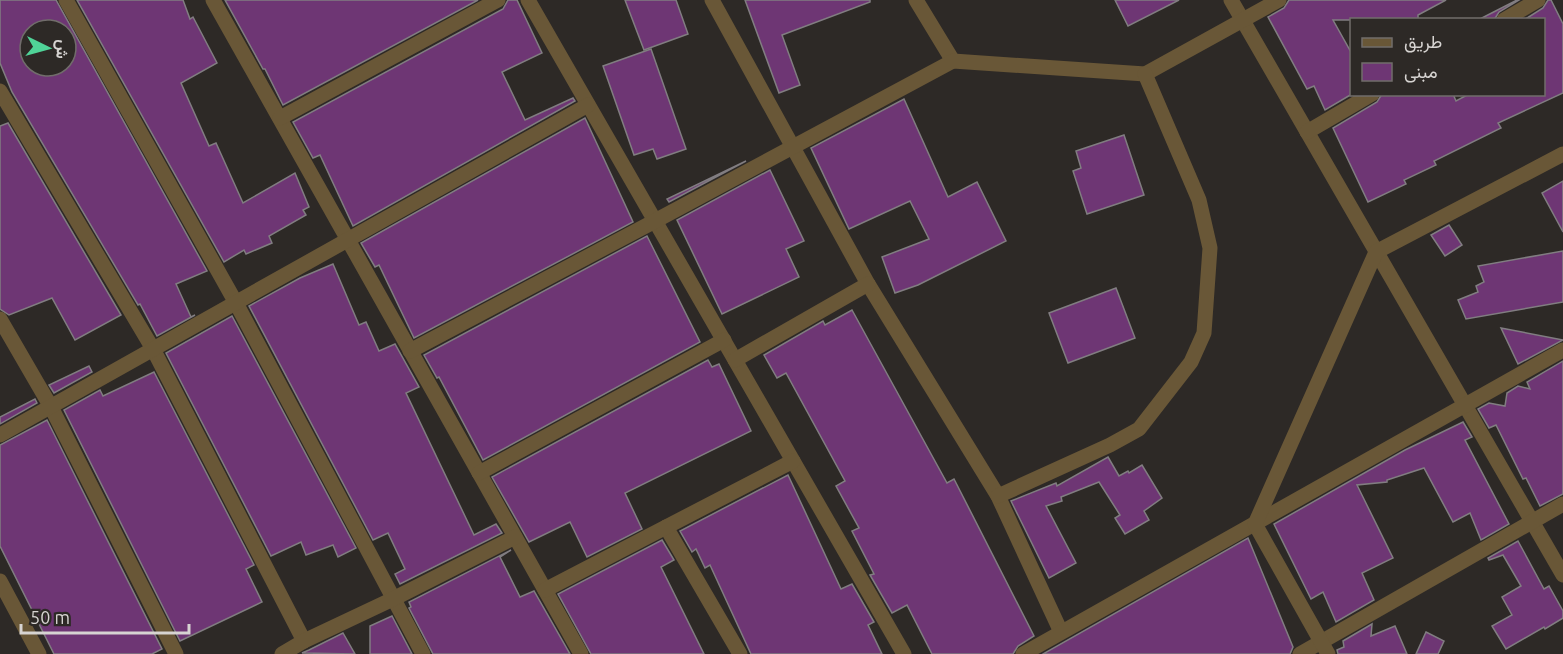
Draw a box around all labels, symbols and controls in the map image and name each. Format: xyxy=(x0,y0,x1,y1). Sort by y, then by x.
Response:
north arrow xyxy=(18,18,78,78)
legend xyxy=(1350,18,1545,96)
text: طريق xyxy=(1404,31,1442,53)
text: ش xyxy=(52,39,73,60)
text: مبنى xyxy=(1404,61,1438,83)
scale bar xyxy=(21,597,189,635)
text: 50 m xyxy=(30,607,70,627)

